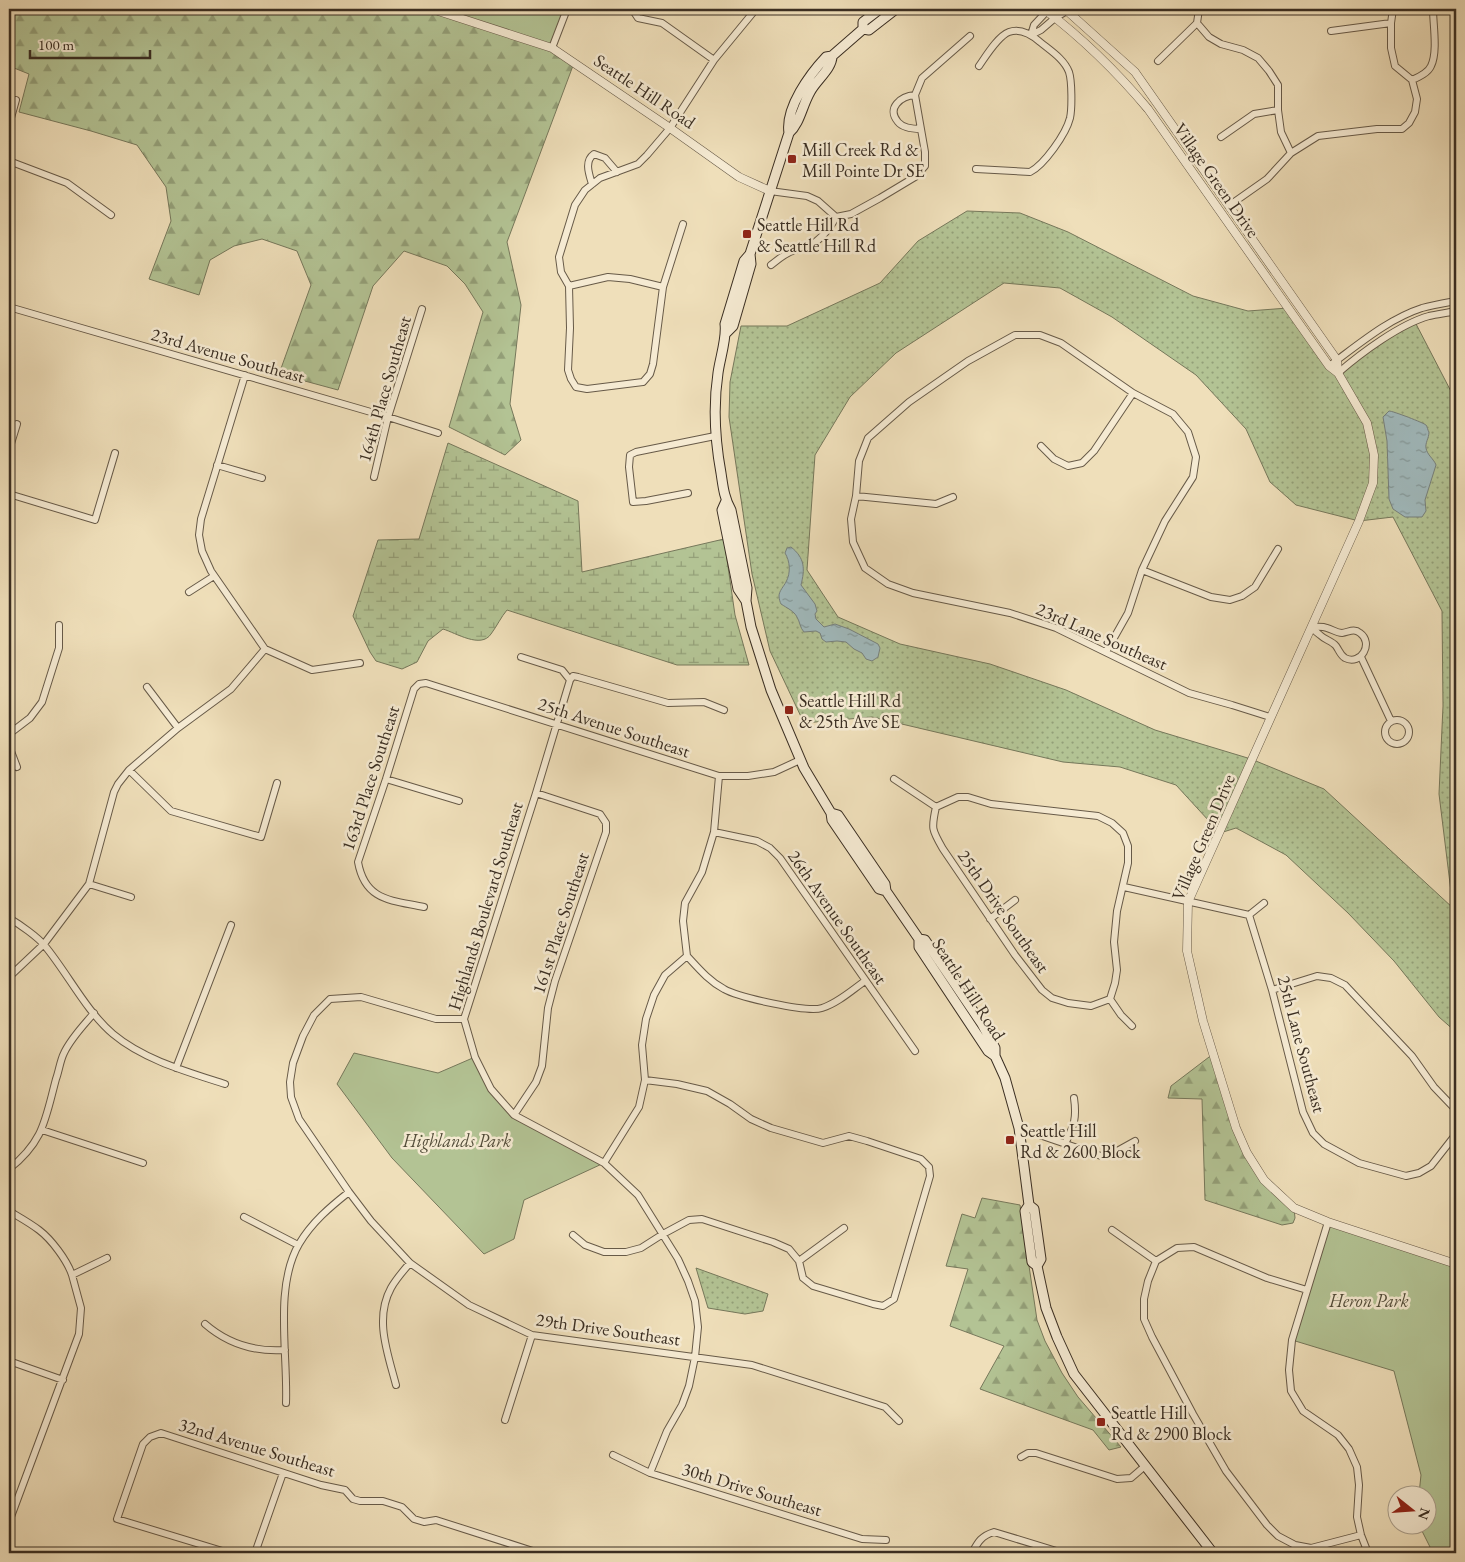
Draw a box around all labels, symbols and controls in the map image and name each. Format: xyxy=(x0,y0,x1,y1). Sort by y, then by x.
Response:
scale bar xyxy=(30,28,150,60)
text: 100 m xyxy=(38,35,75,54)
street label: Seattle Hill Road xyxy=(590,49,701,134)
street label: Village Green Drive xyxy=(1169,118,1265,242)
place label: Mill Creek Rd & Mill Pointe Dr SE xyxy=(802,138,925,182)
marker: Mill Creek Rd & Mill Pointe Dr SE xyxy=(786,153,798,165)
place label: Seattle Hill Rd & Seattle Hill Rd xyxy=(757,213,877,257)
marker: Seattle Hill Rd & Seattle Hill Rd xyxy=(741,228,753,240)
street label: 164th Place Southeast xyxy=(352,313,416,465)
street label: 23rd Avenue Southeast xyxy=(149,322,308,388)
street label: 23rd Lane Southeast xyxy=(1033,597,1171,675)
place label: Seattle Hill Rd & 25th Ave SE xyxy=(799,689,902,733)
street label: 25th Avenue Southeast xyxy=(535,692,693,763)
street label: 163rd Place Southeast xyxy=(336,702,404,853)
marker: Seattle Hill Rd & 25th Ave SE xyxy=(783,704,795,716)
street label: Village Green Drive xyxy=(1166,770,1240,904)
street label: Highlands Boulevard Southeast xyxy=(442,799,528,1013)
street label: 25th Drive Southeast xyxy=(953,845,1055,977)
street label: 26th Avenue Southeast xyxy=(783,846,893,989)
street label: 161st Place Southeast xyxy=(526,849,594,997)
street label: Seattle Hill Road xyxy=(927,933,1011,1045)
street label: 25th Lane Southeast xyxy=(1273,973,1331,1115)
place label: Seattle Hill Rd & 2600 Block xyxy=(1020,1119,1141,1163)
park label: Highlands Park xyxy=(402,1129,511,1153)
marker: Seattle Hill Rd & 2600 Block xyxy=(1004,1134,1016,1146)
park label: Heron Park xyxy=(1328,1289,1409,1312)
street label: 29th Drive Southeast xyxy=(534,1308,682,1351)
place label: Seattle Hill Rd & 2900 Block xyxy=(1111,1401,1232,1445)
street label: 32nd Avenue Southeast xyxy=(176,1412,338,1482)
marker: Seattle Hill Rd & 2900 Block xyxy=(1095,1416,1107,1428)
street label: 30th Drive Southeast xyxy=(679,1457,825,1521)
north arrow xyxy=(1388,1484,1438,1534)
text: N xyxy=(1414,1506,1435,1522)

